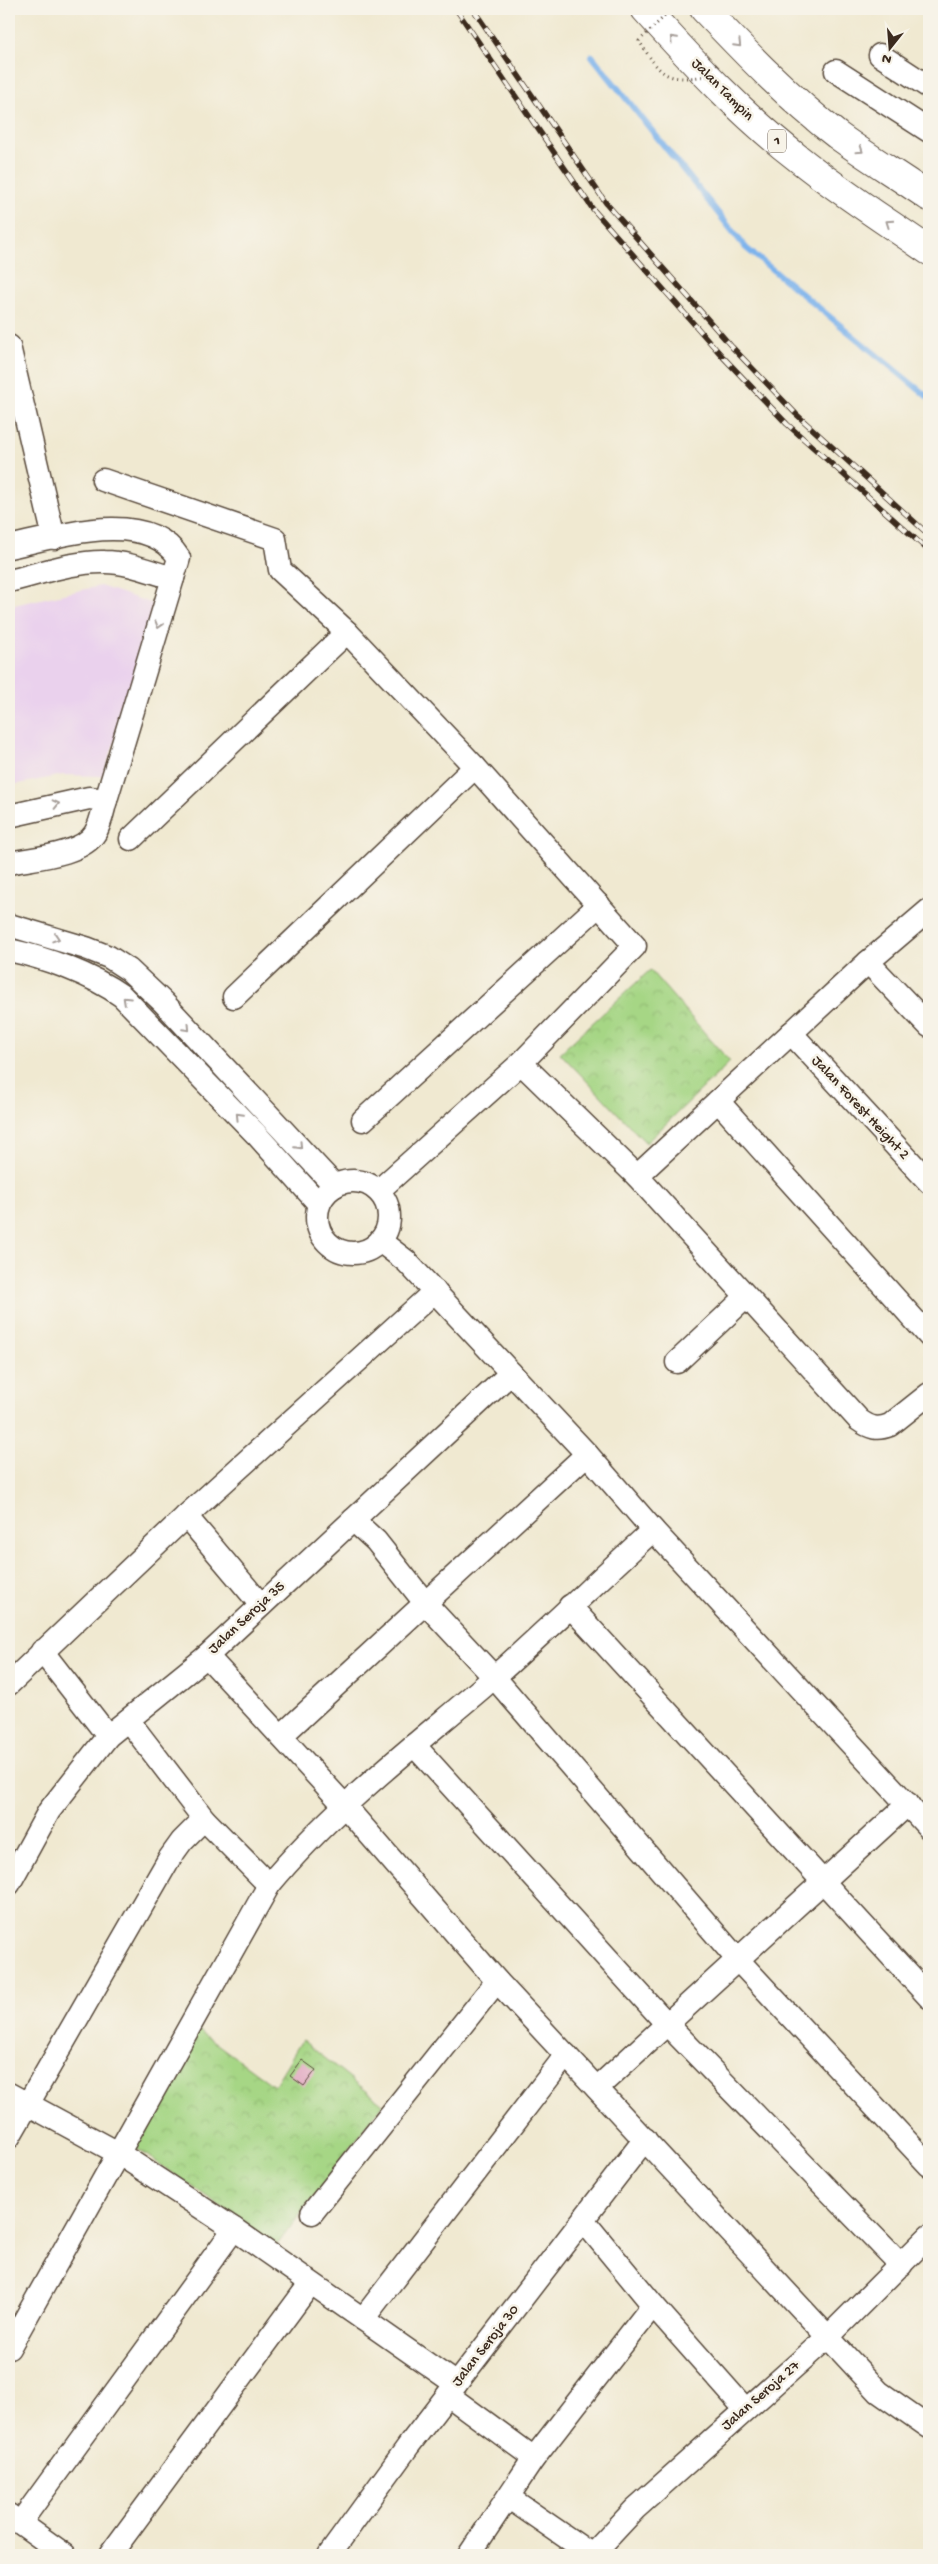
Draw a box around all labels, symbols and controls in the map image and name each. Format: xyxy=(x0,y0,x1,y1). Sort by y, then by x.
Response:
north arrow xyxy=(866,22,916,72)
one-way arrow xyxy=(670,36,679,45)
one-way arrow xyxy=(732,39,741,48)
text: N xyxy=(880,49,894,68)
street label: Jalan Tampin xyxy=(687,55,757,125)
road number: 1 xyxy=(768,130,786,152)
one-way arrow xyxy=(855,144,864,153)
one-way arrow xyxy=(885,220,895,229)
one-way arrow xyxy=(155,620,165,628)
one-way arrow xyxy=(52,800,61,810)
one-way arrow xyxy=(51,933,59,943)
one-way arrow xyxy=(122,997,131,1006)
one-way arrow xyxy=(181,1022,190,1031)
street label: Jalan Forest Height 2 xyxy=(807,1052,913,1164)
one-way arrow xyxy=(236,1113,245,1122)
one-way arrow xyxy=(293,1140,302,1149)
street label: Jalan Seroja 35 xyxy=(205,1578,289,1658)
street label: Jalan Seroja 30 xyxy=(448,2301,524,2391)
street label: Jalan Seroja 27 xyxy=(718,2356,805,2435)

